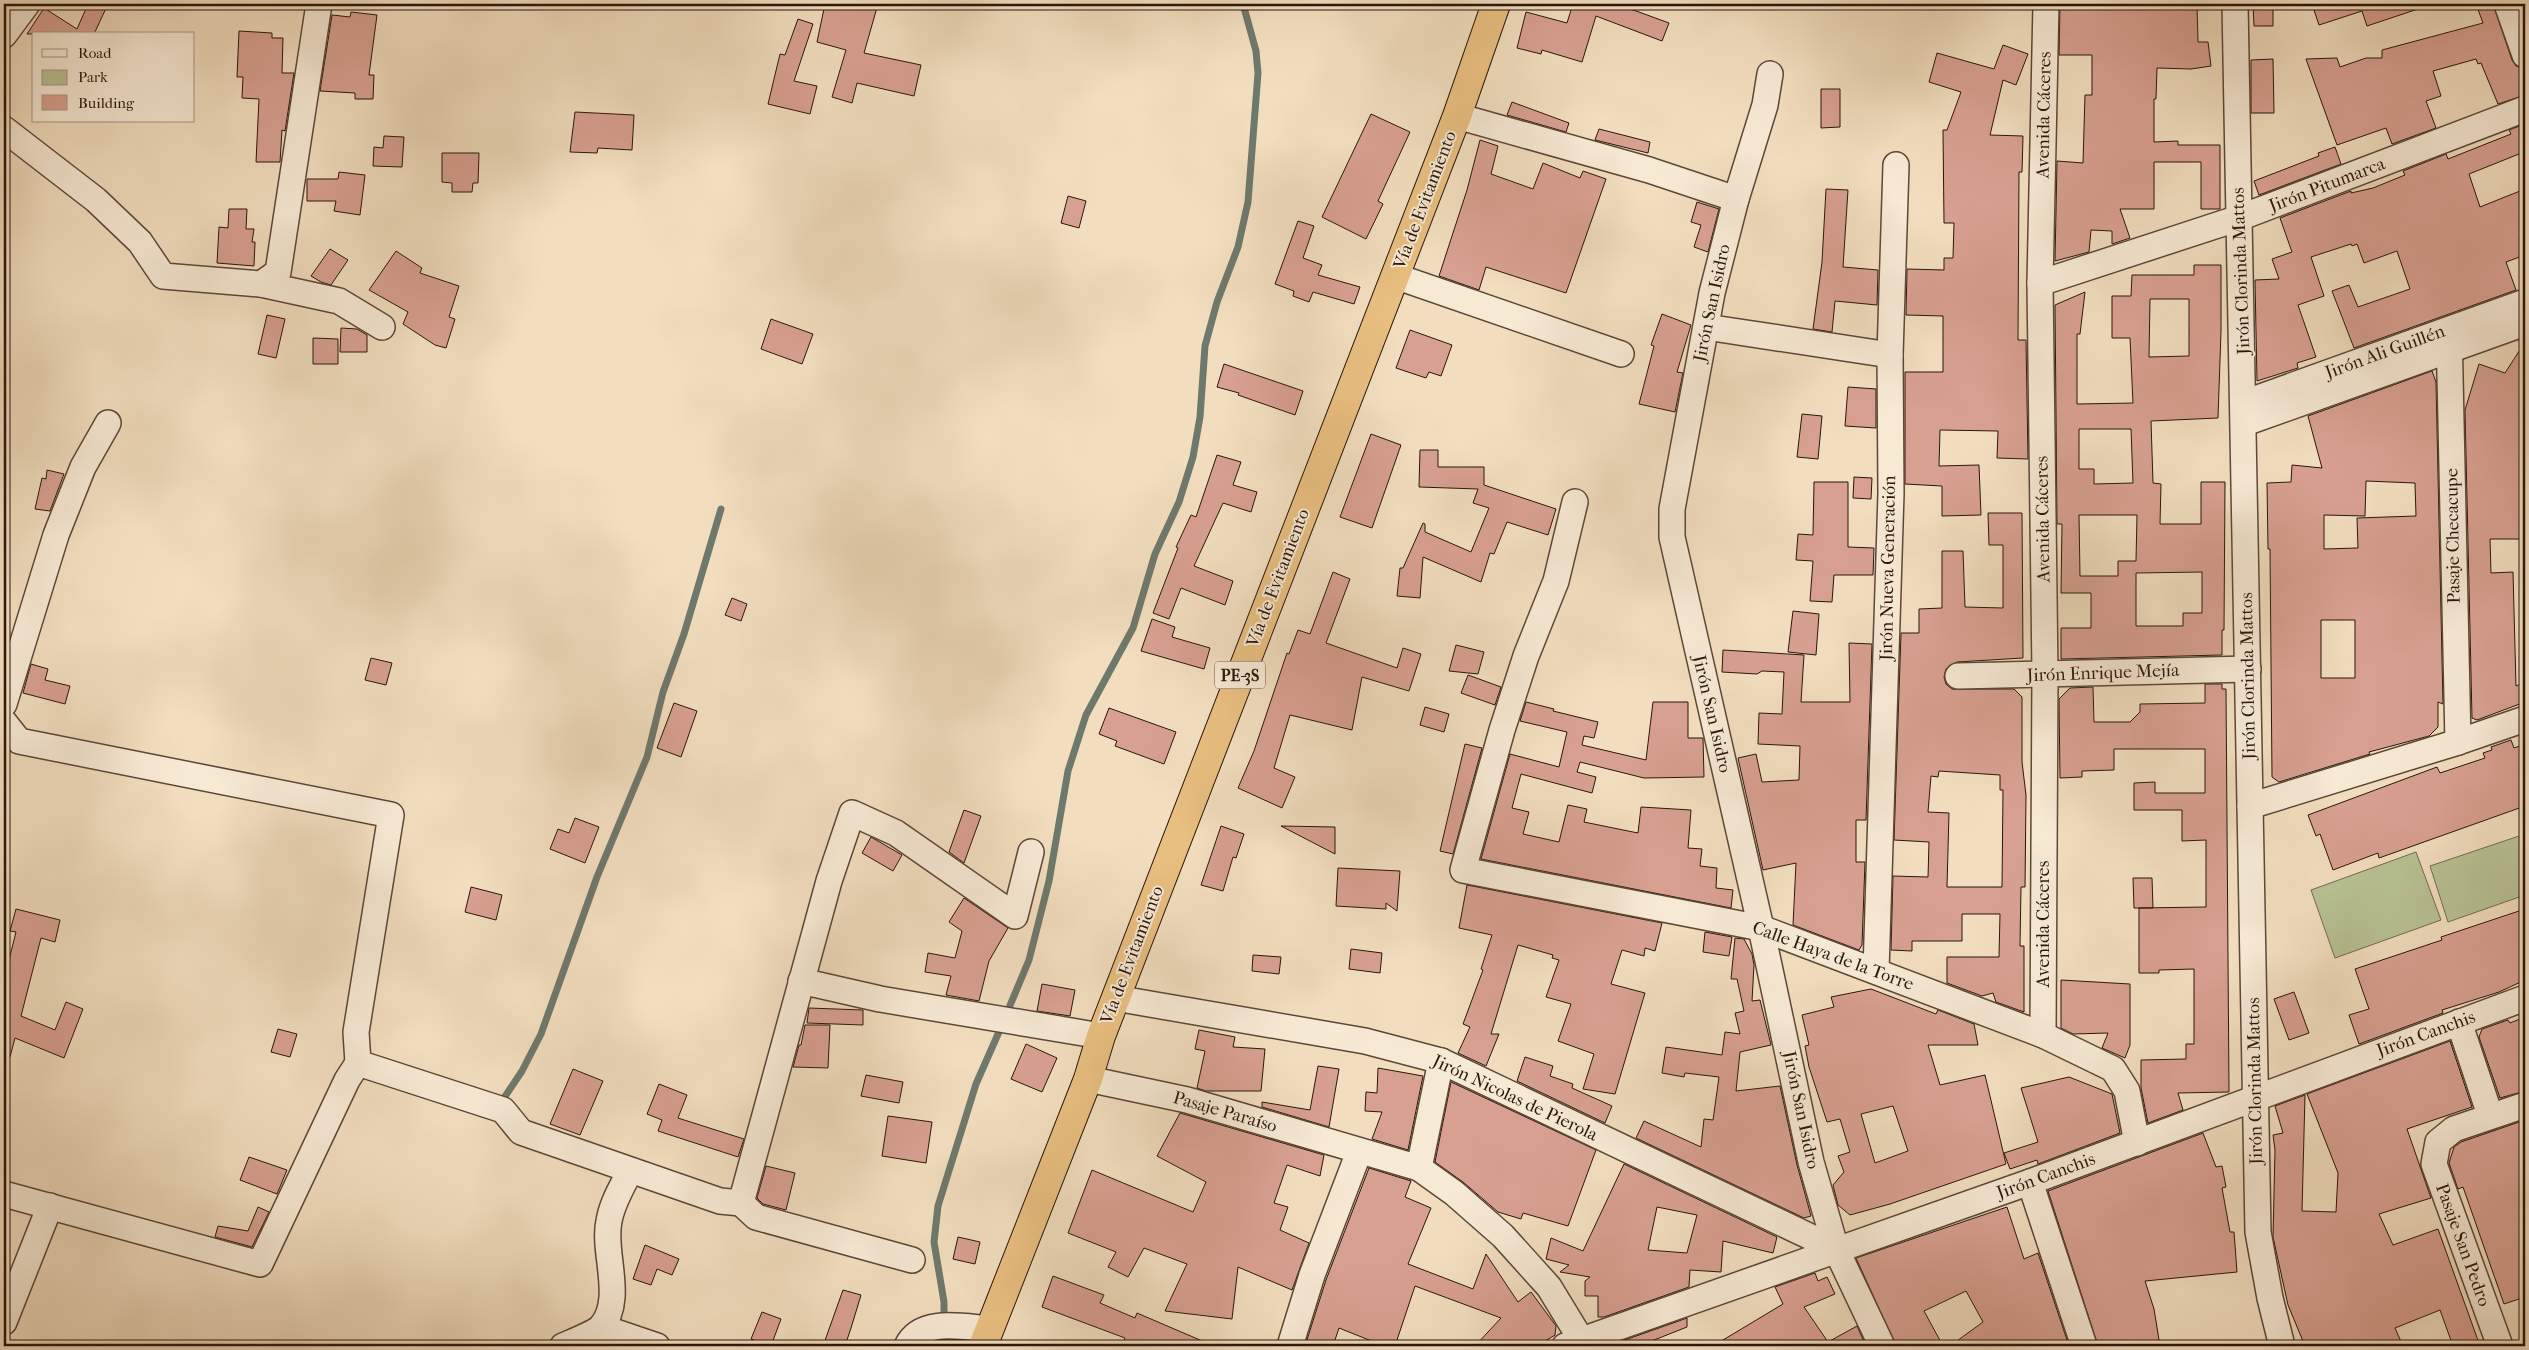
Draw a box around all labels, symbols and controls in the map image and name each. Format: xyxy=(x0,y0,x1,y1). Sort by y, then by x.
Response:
legend xyxy=(32,32,195,122)
text: Road xyxy=(78,44,112,62)
street label: Avenida Cáceres xyxy=(2032,51,2056,180)
text: Park xyxy=(78,68,108,86)
text: Building xyxy=(78,94,135,112)
street label: Vía de Evitamiento xyxy=(1389,128,1461,273)
street label: Jirón Pitumarca xyxy=(2264,153,2389,217)
street label: Jirón Clorinda Mattos xyxy=(2228,187,2254,357)
street label: Jirón San Isidro xyxy=(1689,242,1735,366)
street label: Jirón Ali Guillén xyxy=(2320,320,2448,384)
street label: Avenida Cáceres xyxy=(2031,455,2055,584)
street label: Pasaje Checacupe xyxy=(2441,468,2465,604)
street label: Jirón Nueva Generación xyxy=(1876,475,1900,663)
street label: Vía de Evitamiento xyxy=(1242,506,1314,651)
street label: Jirón Clorinda Mattos xyxy=(2236,592,2260,762)
street label: Jirón San Isidro xyxy=(1688,651,1736,775)
street label: Jirón Enrique Mejía xyxy=(2024,660,2180,686)
road number: PE-3S xyxy=(1215,662,1265,688)
street label: Avenida Cáceres xyxy=(2033,860,2054,988)
street label: Vía de Evitamiento xyxy=(1096,883,1168,1028)
street label: Calle Haya de la Torre xyxy=(1749,917,1917,995)
street label: Jirón Clorinda Mattos xyxy=(2243,997,2267,1167)
street label: Jirón Canchis xyxy=(2372,1006,2479,1062)
street label: Jirón San Isidro xyxy=(1778,1047,1824,1171)
street label: Jirón Nicolas de Pierola xyxy=(1427,1050,1601,1146)
street label: Pasaje Paraíso xyxy=(1170,1087,1280,1137)
street label: Jirón Canchis xyxy=(1992,1148,2099,1204)
street label: Pasaje San Pedro xyxy=(2431,1181,2495,1309)

